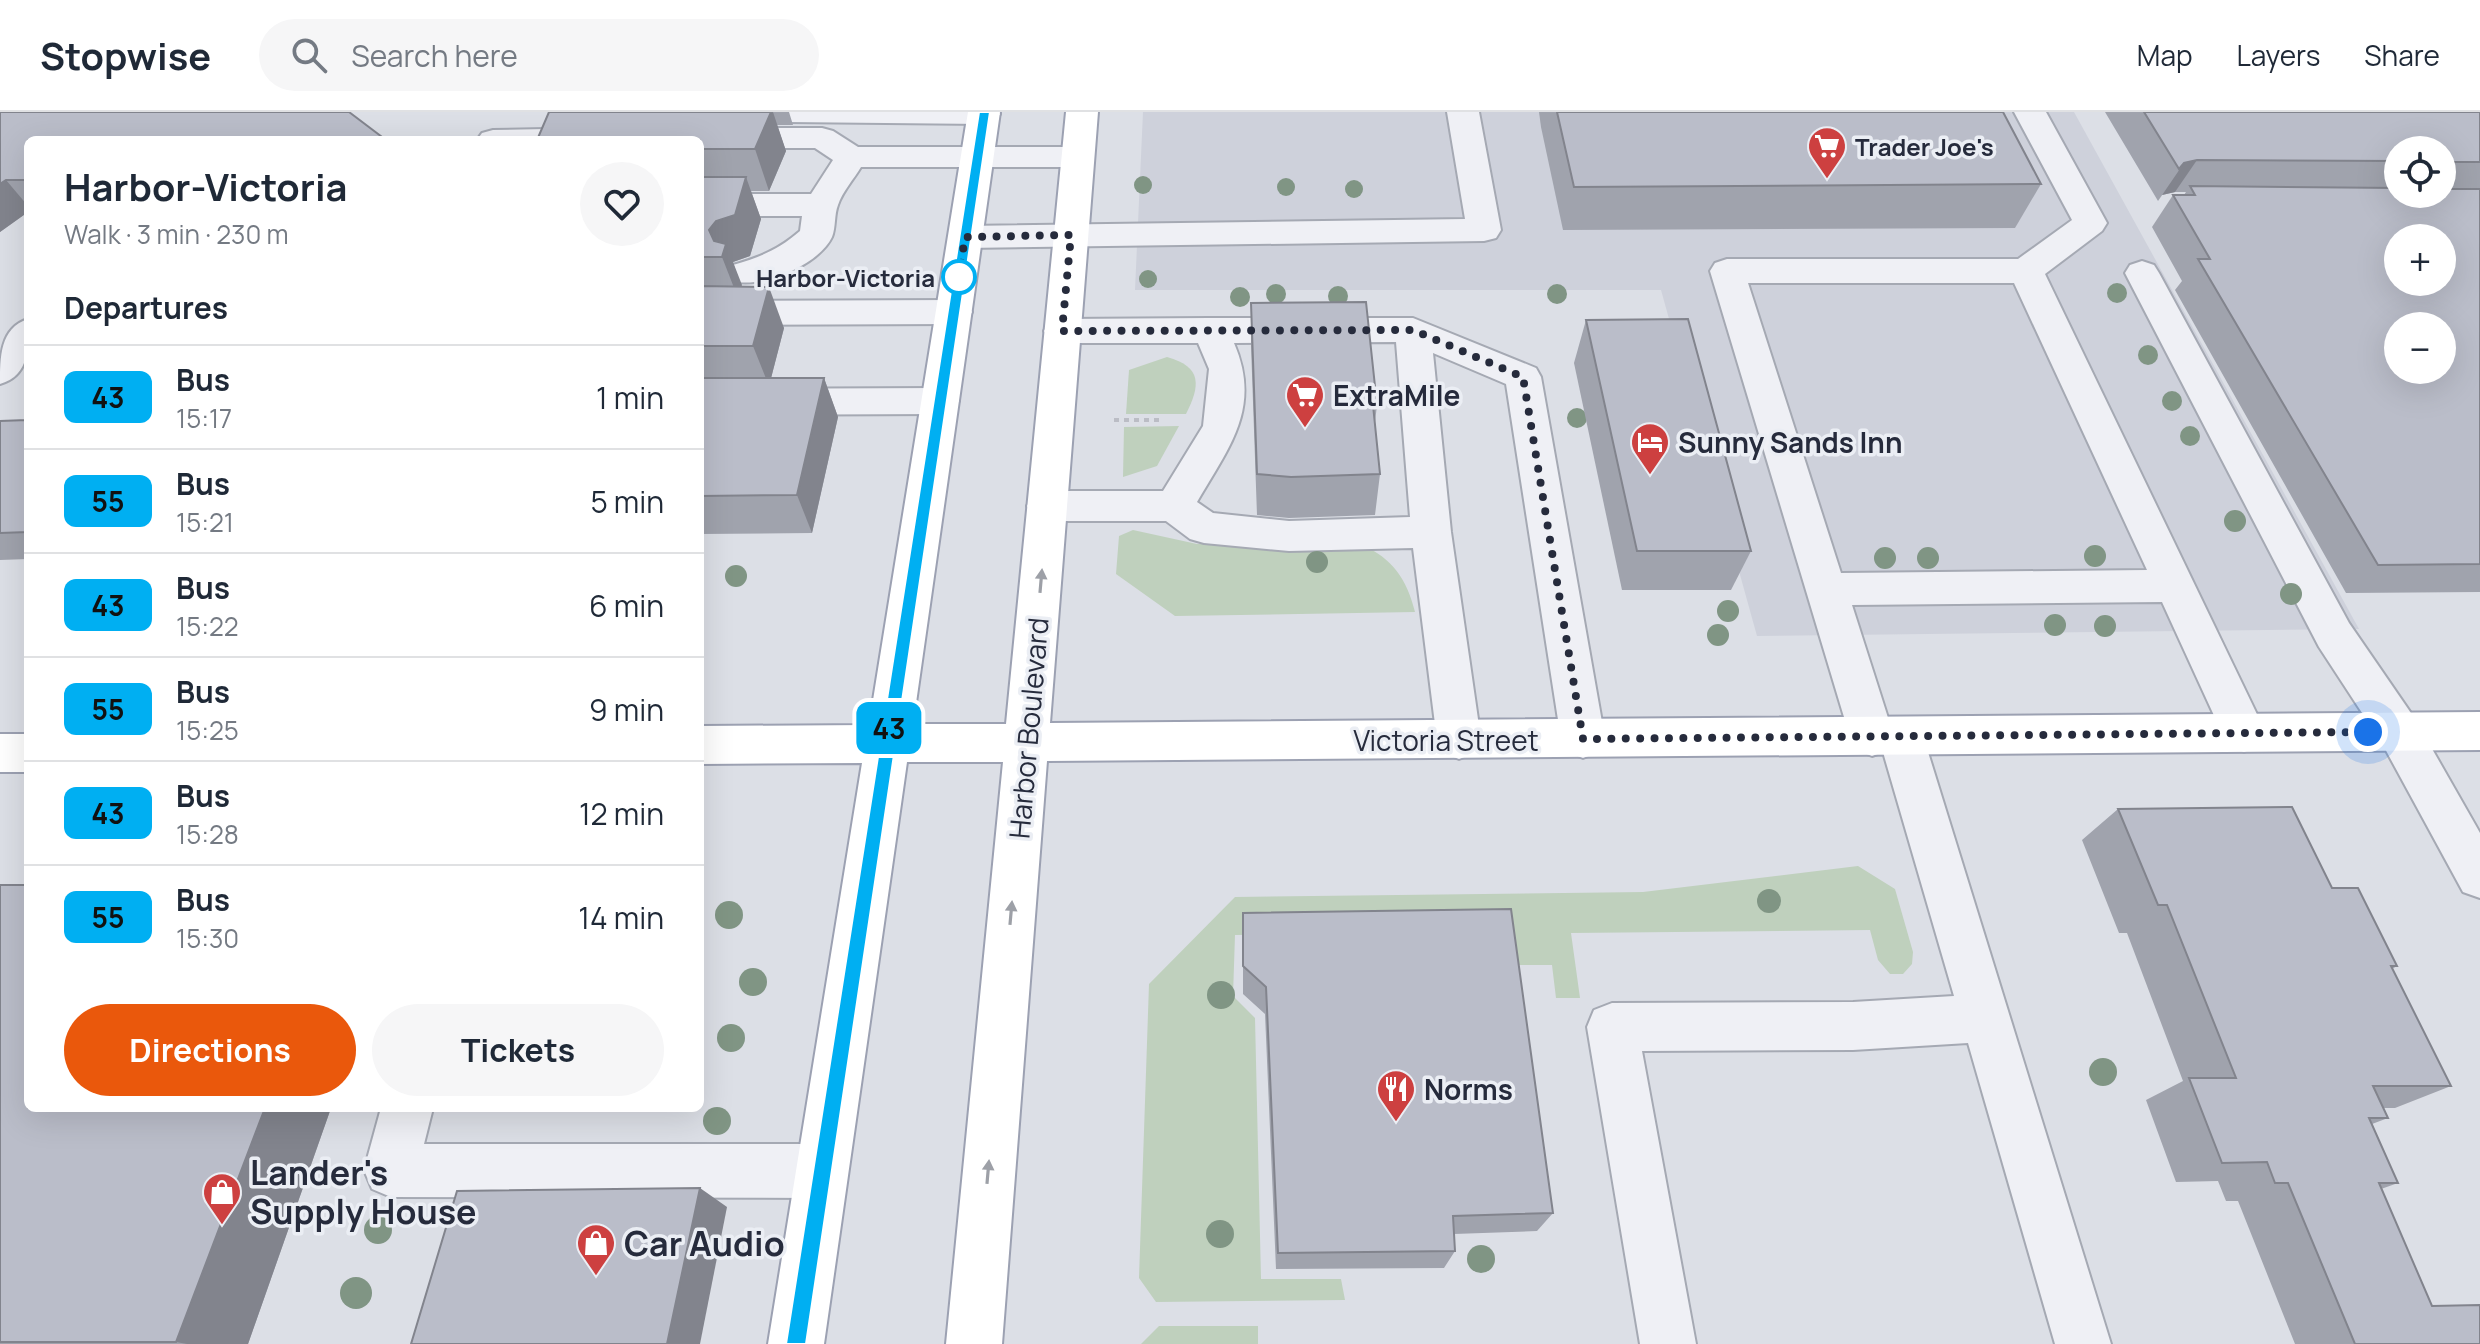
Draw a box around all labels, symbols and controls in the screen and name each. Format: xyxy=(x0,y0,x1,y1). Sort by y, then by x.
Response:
search box xyxy=(259,19,819,91)
text: Stopwise xyxy=(40,29,211,81)
icon: search xyxy=(287,33,331,77)
text: Search here xyxy=(351,35,518,76)
text: Map xyxy=(2137,36,2193,74)
text: Layers xyxy=(2237,36,2320,74)
text: Share xyxy=(2364,36,2440,74)
supermarket icon: Trader Joe's xyxy=(1806,125,1848,180)
place label: Trader Joe's xyxy=(1855,130,1994,163)
map controls xyxy=(2384,136,2456,384)
button: locate xyxy=(2384,136,2456,208)
text: Harbor-Victoria xyxy=(64,160,347,212)
button: heart xyxy=(580,162,664,246)
text: Walk · 3 min · 230 m xyxy=(64,216,289,252)
button: + xyxy=(2384,224,2456,296)
marker: Harbor-Victoria xyxy=(942,260,976,294)
place label: Harbor-Victoria xyxy=(756,261,935,294)
text: Departures xyxy=(64,287,228,328)
button: − xyxy=(2384,312,2456,384)
text: Bus xyxy=(176,359,230,400)
supermarket icon: ExtraMile xyxy=(1284,374,1326,429)
place label: ExtraMile xyxy=(1333,376,1460,414)
text: 1 min xyxy=(596,377,664,418)
text: 43 xyxy=(91,378,125,416)
text: 15:17 xyxy=(176,400,232,436)
hotel icon: Sunny Sands Inn xyxy=(1629,421,1671,476)
place label: Sunny Sands Inn xyxy=(1678,423,1902,461)
text: Bus xyxy=(176,463,230,504)
text: 5 min xyxy=(590,481,664,522)
text: 55 xyxy=(92,482,124,520)
text: 15:21 xyxy=(176,504,234,540)
text: Bus xyxy=(176,567,230,608)
one-way arrow xyxy=(1035,568,1048,593)
text: 6 min xyxy=(589,585,664,626)
text: 43 xyxy=(91,586,125,624)
text: 15:22 xyxy=(176,608,239,644)
street label: Harbor Boulevard xyxy=(999,616,1057,840)
text: Bus xyxy=(176,671,230,712)
text: 9 min xyxy=(589,689,664,730)
text: 55 xyxy=(92,690,124,728)
line badge: 43 xyxy=(853,702,925,754)
text: 43 xyxy=(872,709,906,747)
text: 15:25 xyxy=(176,712,239,748)
your location xyxy=(2348,712,2388,752)
street label: Victoria Street xyxy=(1353,721,1539,759)
text: Bus xyxy=(176,775,230,816)
text: 12 min xyxy=(579,793,664,834)
text: 43 xyxy=(91,794,125,832)
text: 15:28 xyxy=(176,816,239,852)
text: Bus xyxy=(176,879,230,920)
text: 14 min xyxy=(578,897,664,938)
text: 55 xyxy=(92,898,124,936)
one-way arrow xyxy=(1005,900,1018,925)
text: 15:30 xyxy=(176,920,239,956)
button: Directions xyxy=(64,1004,356,1096)
button: Tickets xyxy=(372,1004,664,1096)
restaurant icon: Norms xyxy=(1375,1068,1417,1123)
place label: Norms xyxy=(1424,1070,1513,1108)
place label: Lander's Supply House xyxy=(250,1149,477,1234)
one-way arrow xyxy=(982,1159,995,1184)
shop icon: Lander's Supply House xyxy=(201,1171,243,1226)
place label: Car Audio xyxy=(624,1220,785,1266)
shop icon: Car Audio xyxy=(575,1222,617,1277)

